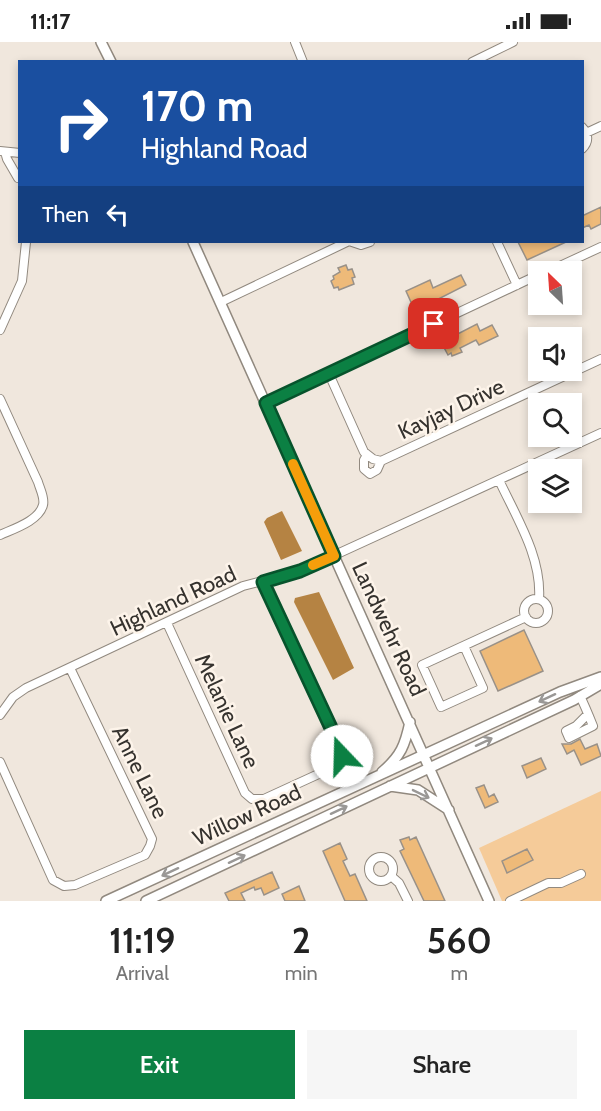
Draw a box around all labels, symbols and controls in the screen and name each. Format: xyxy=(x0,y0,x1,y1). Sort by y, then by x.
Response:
text: 11:17 xyxy=(30,8,70,35)
text: 170 m xyxy=(141,80,253,132)
icon: right xyxy=(42,84,120,162)
text: Highland Road xyxy=(141,132,308,165)
icon: left xyxy=(101,198,134,231)
text: Then xyxy=(42,201,89,228)
north arrow xyxy=(528,261,582,315)
map controls xyxy=(528,261,582,513)
pin xyxy=(408,298,459,349)
icon: arrive xyxy=(417,307,450,340)
button: sound xyxy=(528,327,582,381)
street label: Kayjay Drive xyxy=(394,373,508,445)
button: search xyxy=(528,393,582,447)
button: layers xyxy=(528,459,582,513)
street label: Landwehr Road xyxy=(346,558,432,700)
street label: Highland Road xyxy=(106,560,240,642)
street label: Melanie Lane xyxy=(189,650,265,772)
one-way arrow xyxy=(538,693,556,705)
street label: Anne Lane xyxy=(106,721,174,823)
position arrow xyxy=(310,724,374,788)
one-way arrow xyxy=(474,736,492,748)
street label: Willow Road xyxy=(189,778,305,852)
one-way arrow xyxy=(412,788,430,800)
one-way arrow xyxy=(329,804,347,816)
one-way arrow xyxy=(228,852,246,864)
one-way arrow xyxy=(162,866,180,878)
text: 11:19 xyxy=(109,918,175,962)
text: 2 xyxy=(292,918,311,962)
text: 560 xyxy=(427,918,492,962)
text: Arrival xyxy=(116,961,169,985)
text: min xyxy=(285,961,318,985)
text: m xyxy=(451,961,468,985)
button: Exit xyxy=(24,1030,295,1099)
button: Share xyxy=(307,1030,577,1099)

